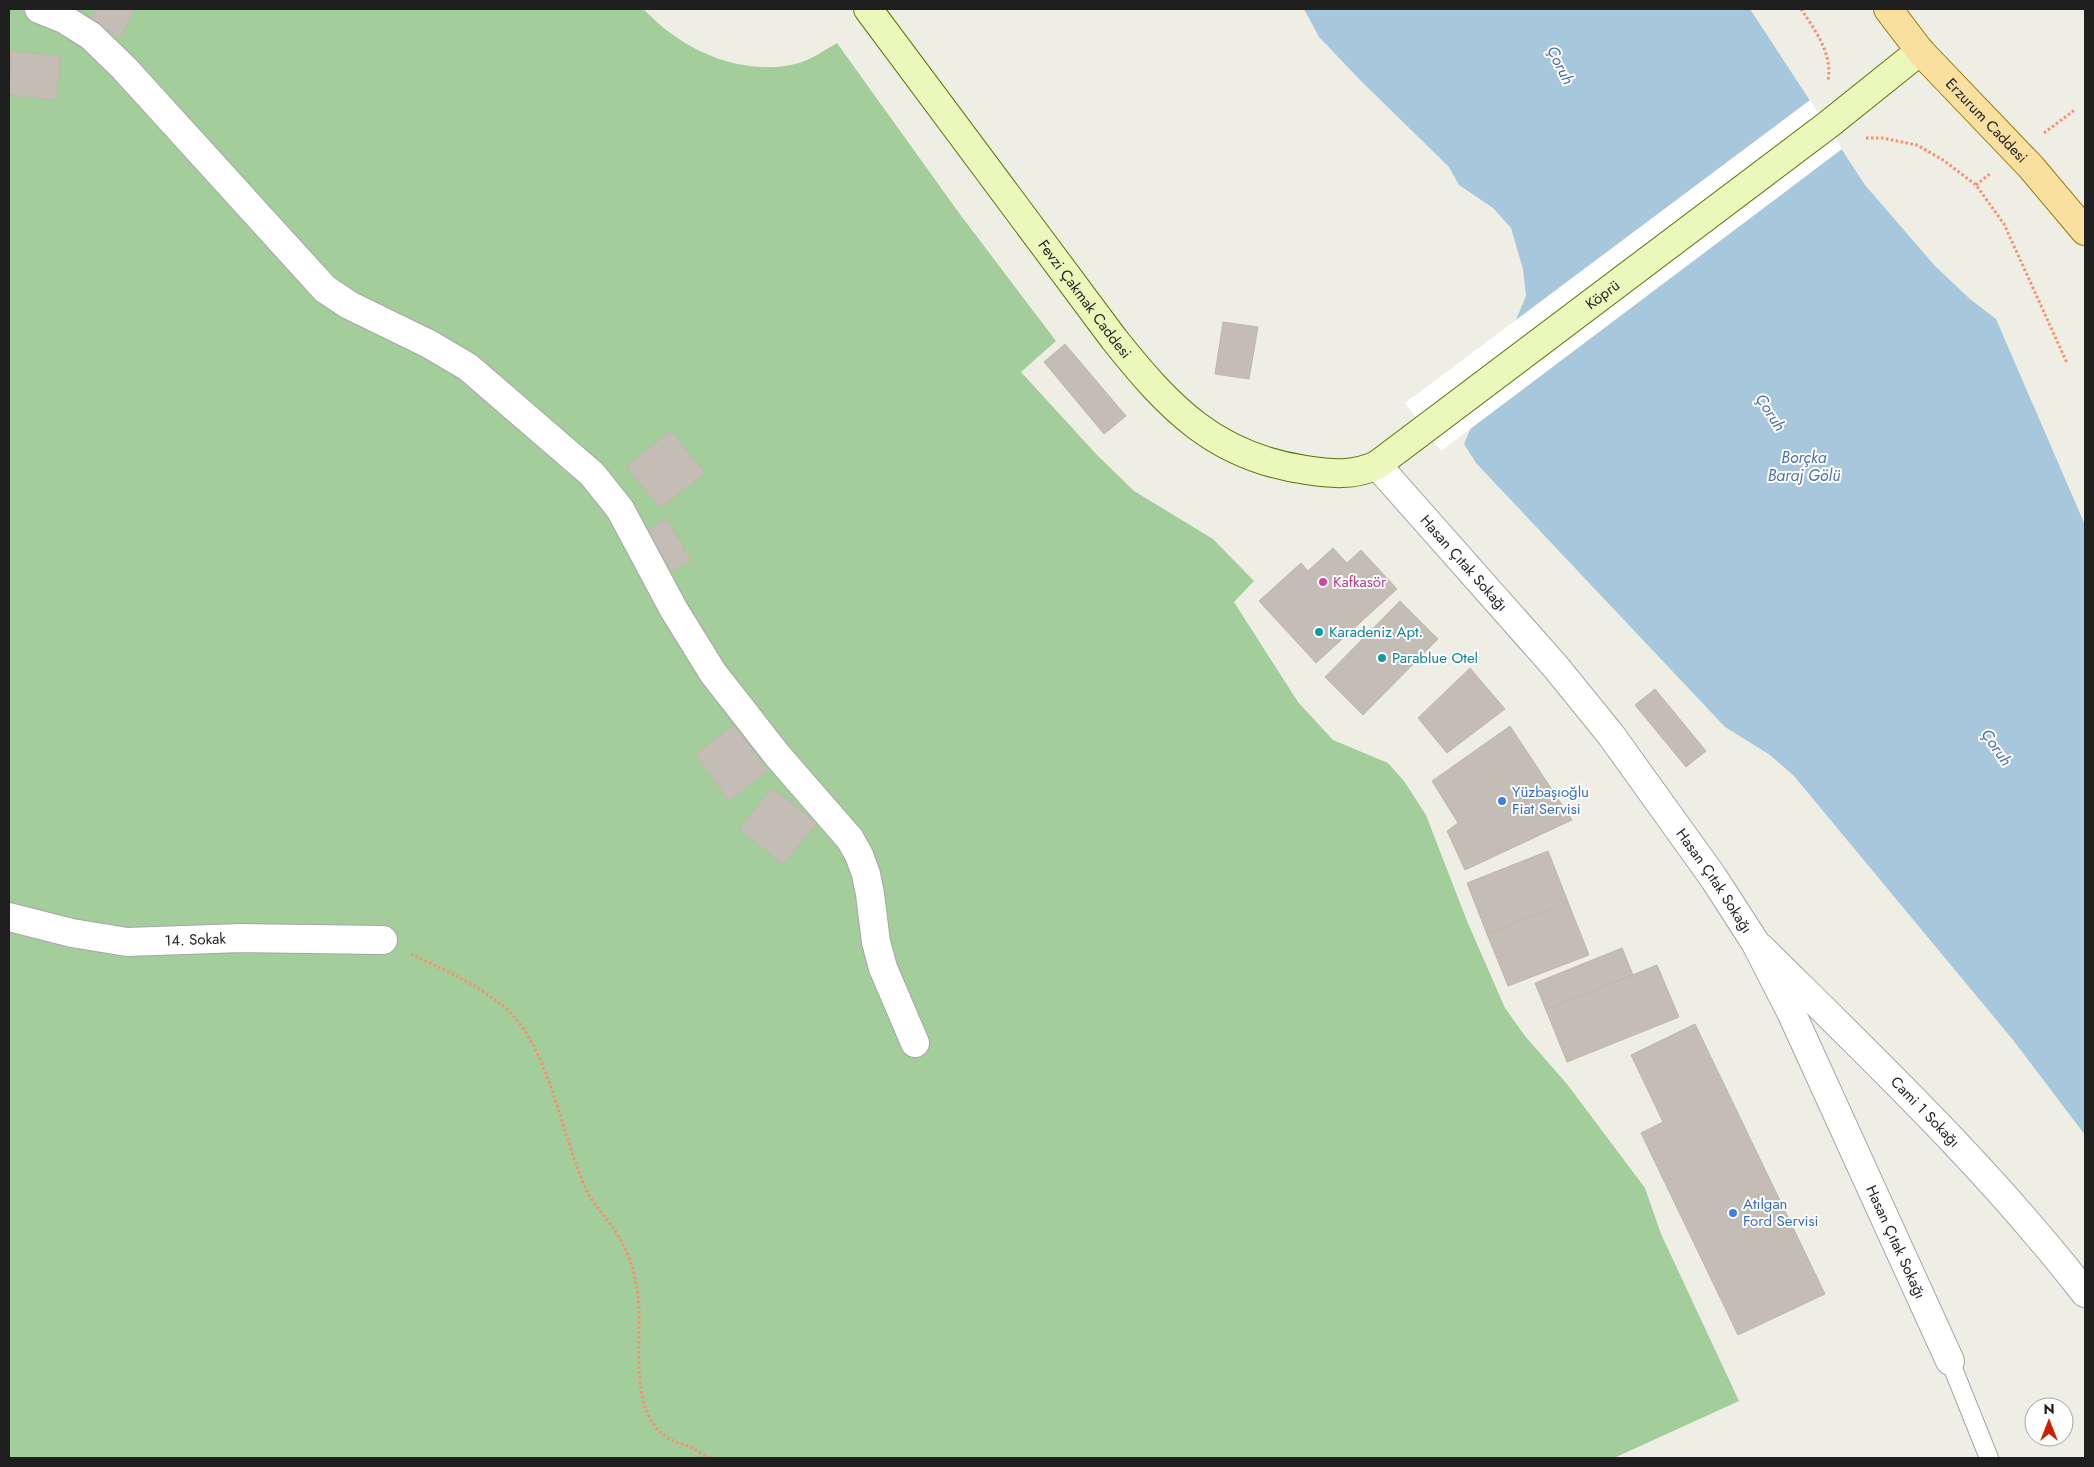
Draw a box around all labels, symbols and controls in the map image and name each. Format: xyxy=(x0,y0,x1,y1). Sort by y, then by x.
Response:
water label: Çoruh xyxy=(1541,42,1580,89)
street label: Erzurum Caddesi xyxy=(1940,73,2033,168)
street label: Fevzi Çakmak Caddesi xyxy=(1033,235,1137,363)
street label: Köprü xyxy=(1581,275,1624,315)
water label: Çoruh xyxy=(1750,389,1791,436)
water label: Borçka Baraj Gölü xyxy=(1768,446,1840,487)
street label: Hasan Çıtak Sokağı xyxy=(1415,510,1513,616)
place label: Kafkasör xyxy=(1333,571,1387,593)
marker: Kafkasör xyxy=(1317,576,1329,588)
place label: Karadeniz Apt. xyxy=(1329,621,1423,643)
marker: Karadeniz Apt. xyxy=(1313,626,1325,638)
place label: Parablue Otel xyxy=(1392,647,1478,669)
marker: Parablue Otel xyxy=(1376,652,1388,664)
water label: Çoruh xyxy=(1975,724,2018,771)
place label: Yüzbaşıoğlu Fiat Servisi xyxy=(1512,781,1589,820)
marker: Yüzbaşıoğlu Fiat Servisi xyxy=(1496,795,1508,807)
street label: Hasan Çıtak Sokağı xyxy=(1671,824,1758,938)
street label: 14. Sokak xyxy=(164,928,227,952)
street label: Cami 1 Sokağı xyxy=(1885,1071,1965,1152)
street label: Hasan Çıtak Sokağı xyxy=(1860,1182,1931,1302)
place label: Atılgan Ford Servisi xyxy=(1743,1193,1818,1232)
marker: Atılgan Ford Servisi xyxy=(1727,1207,1739,1219)
north arrow xyxy=(2024,1397,2074,1447)
text: N xyxy=(2043,1399,2055,1419)

